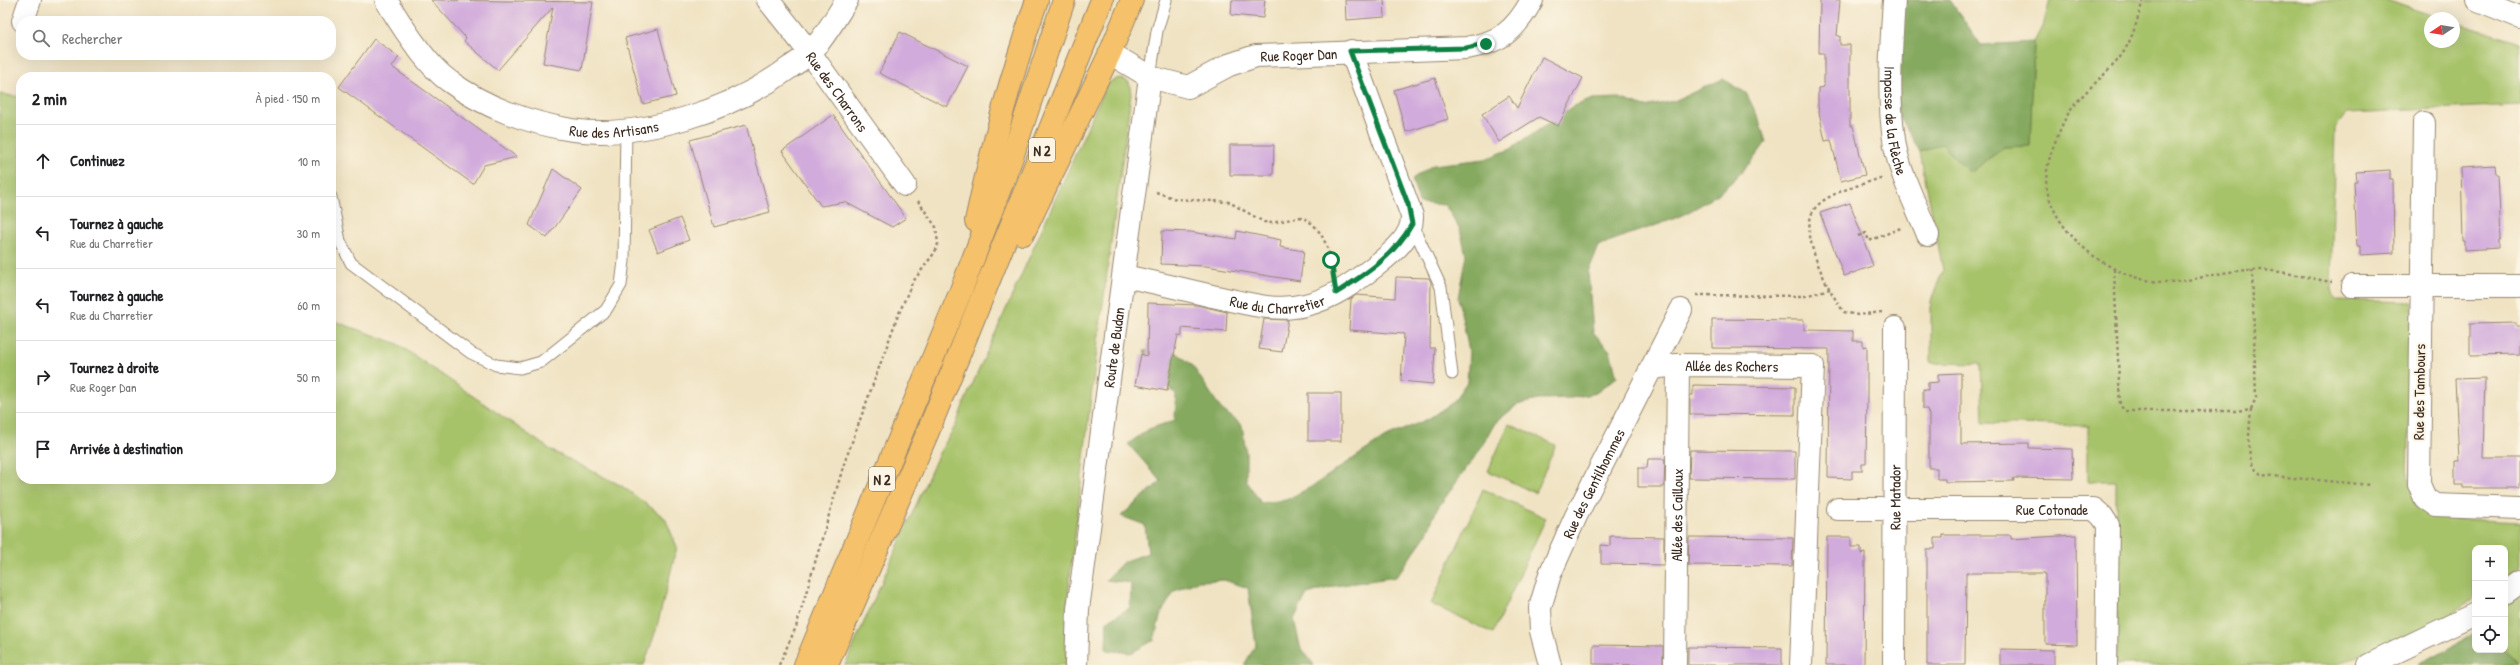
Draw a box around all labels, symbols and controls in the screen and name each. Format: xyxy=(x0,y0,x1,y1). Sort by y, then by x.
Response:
north arrow xyxy=(2424,12,2460,48)
search box xyxy=(16,16,336,60)
icon: search xyxy=(30,27,52,49)
text: Rechercher xyxy=(62,28,123,49)
route end xyxy=(1477,35,1495,53)
street label: Rue Roger Dan xyxy=(1260,42,1338,66)
street label: Rue des Charrons xyxy=(802,47,874,136)
street label: Impasse de la Flèche xyxy=(1880,66,1913,178)
text: 2 min xyxy=(32,87,67,110)
text: À pied · 150 m xyxy=(255,89,320,107)
street label: Rue des Artisans xyxy=(568,115,661,142)
road number: N 2 xyxy=(1029,138,1055,162)
icon: ahead xyxy=(32,150,54,172)
text: Continuez xyxy=(70,150,125,171)
text: 10 m xyxy=(298,152,320,170)
text: Tournez à gauche xyxy=(70,213,163,234)
icon: left xyxy=(32,222,54,244)
text: 30 m xyxy=(297,224,320,242)
text: Rue du Charretier xyxy=(70,234,153,252)
route start xyxy=(1322,251,1340,269)
text: Tournez à gauche xyxy=(70,285,163,306)
street label: Rue du Charretier xyxy=(1228,289,1328,318)
icon: left xyxy=(32,294,54,316)
text: 60 m xyxy=(297,296,320,314)
text: Rue du Charretier xyxy=(70,306,153,324)
street label: Route de Budan xyxy=(1098,306,1129,389)
street label: Rue des Tambours xyxy=(2408,344,2430,440)
street label: Allée des Rochers xyxy=(1685,355,1779,376)
text: Tournez à droite xyxy=(70,357,159,378)
icon: right xyxy=(32,366,54,388)
text: 50 m xyxy=(297,368,320,386)
text: Rue Roger Dan xyxy=(70,378,137,396)
street label: Rue des Gentilhommes xyxy=(1557,425,1630,542)
icon: arrive xyxy=(32,438,54,460)
text: Arrivée à destination xyxy=(70,438,183,459)
street label: Rue Matador xyxy=(1884,464,1905,530)
road number: N 2 xyxy=(869,467,895,491)
street label: Allée des Cailloux xyxy=(1666,468,1687,562)
street label: Rue Cotonade xyxy=(2016,499,2088,520)
map controls xyxy=(2472,545,2508,653)
button: + xyxy=(2472,545,2508,581)
button: − xyxy=(2472,581,2508,617)
button: locate xyxy=(2472,617,2508,653)

